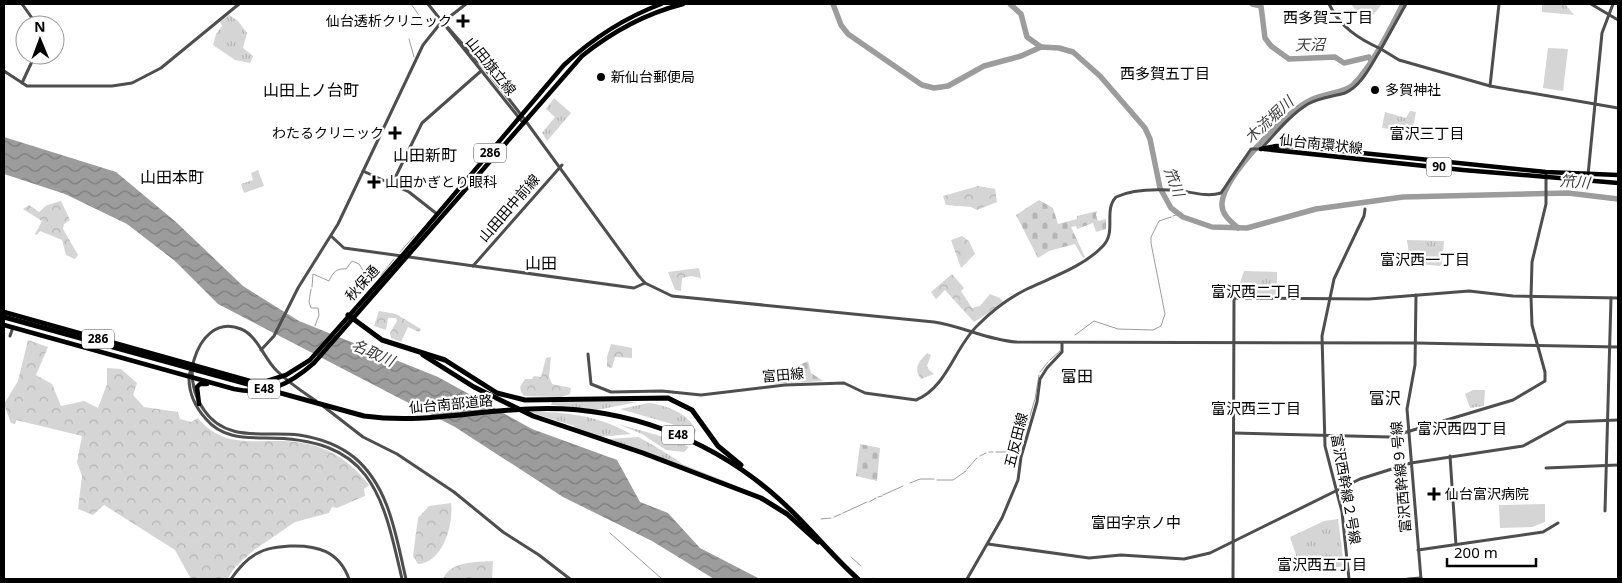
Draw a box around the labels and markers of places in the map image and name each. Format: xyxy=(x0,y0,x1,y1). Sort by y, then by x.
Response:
place label: 仙台透析クリニック xyxy=(326,11,452,30)
marker: 仙台透析クリニック xyxy=(456,14,470,28)
place label: 新仙台郵便局 xyxy=(611,67,695,86)
marker: 新仙台郵便局 xyxy=(595,71,607,83)
place label: 多賀神社 xyxy=(1385,80,1441,99)
marker: 多賀神社 xyxy=(1369,84,1381,96)
place label: わたるクリニック xyxy=(272,123,384,142)
marker: わたるクリニック xyxy=(388,126,402,140)
place label: 山田かぎとり眼科 xyxy=(385,172,497,191)
marker: 山田かぎとり眼科 xyxy=(367,175,381,189)
place label: 仙台富沢病院 xyxy=(1445,484,1529,503)
marker: 仙台富沢病院 xyxy=(1427,487,1441,501)

